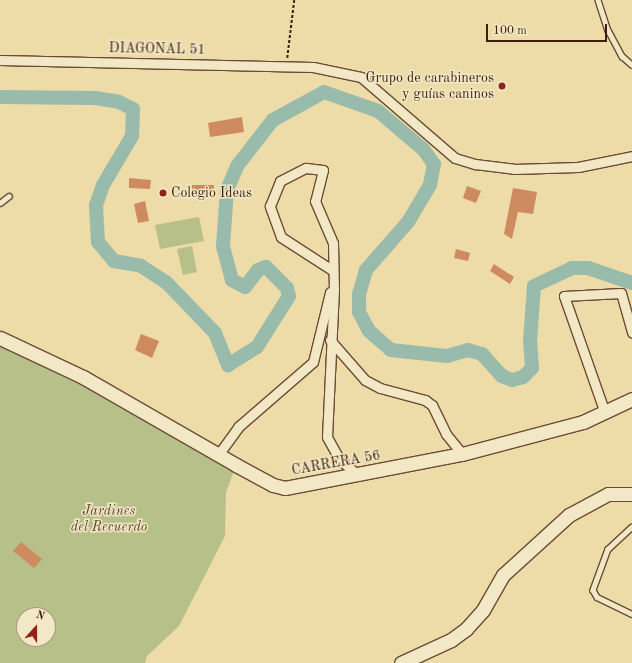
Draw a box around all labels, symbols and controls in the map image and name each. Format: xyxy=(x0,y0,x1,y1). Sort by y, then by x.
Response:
scale bar xyxy=(488,16,609,42)
text: 100 m xyxy=(493,25,527,37)
street label: DIAGONAL 51 xyxy=(108,40,206,58)
place label: Grupo de carabineros y guías caninos xyxy=(366,70,494,102)
marker: Grupo de carabineros y guías caninos xyxy=(497,81,507,91)
place label: Colegio Ideas xyxy=(171,185,252,201)
marker: Colegio Ideas xyxy=(158,188,168,198)
street label: CARRERA 56 xyxy=(290,447,382,479)
park label: Jardines del Recuerdo xyxy=(71,503,147,536)
north arrow xyxy=(16,607,56,647)
text: N xyxy=(34,610,46,623)

